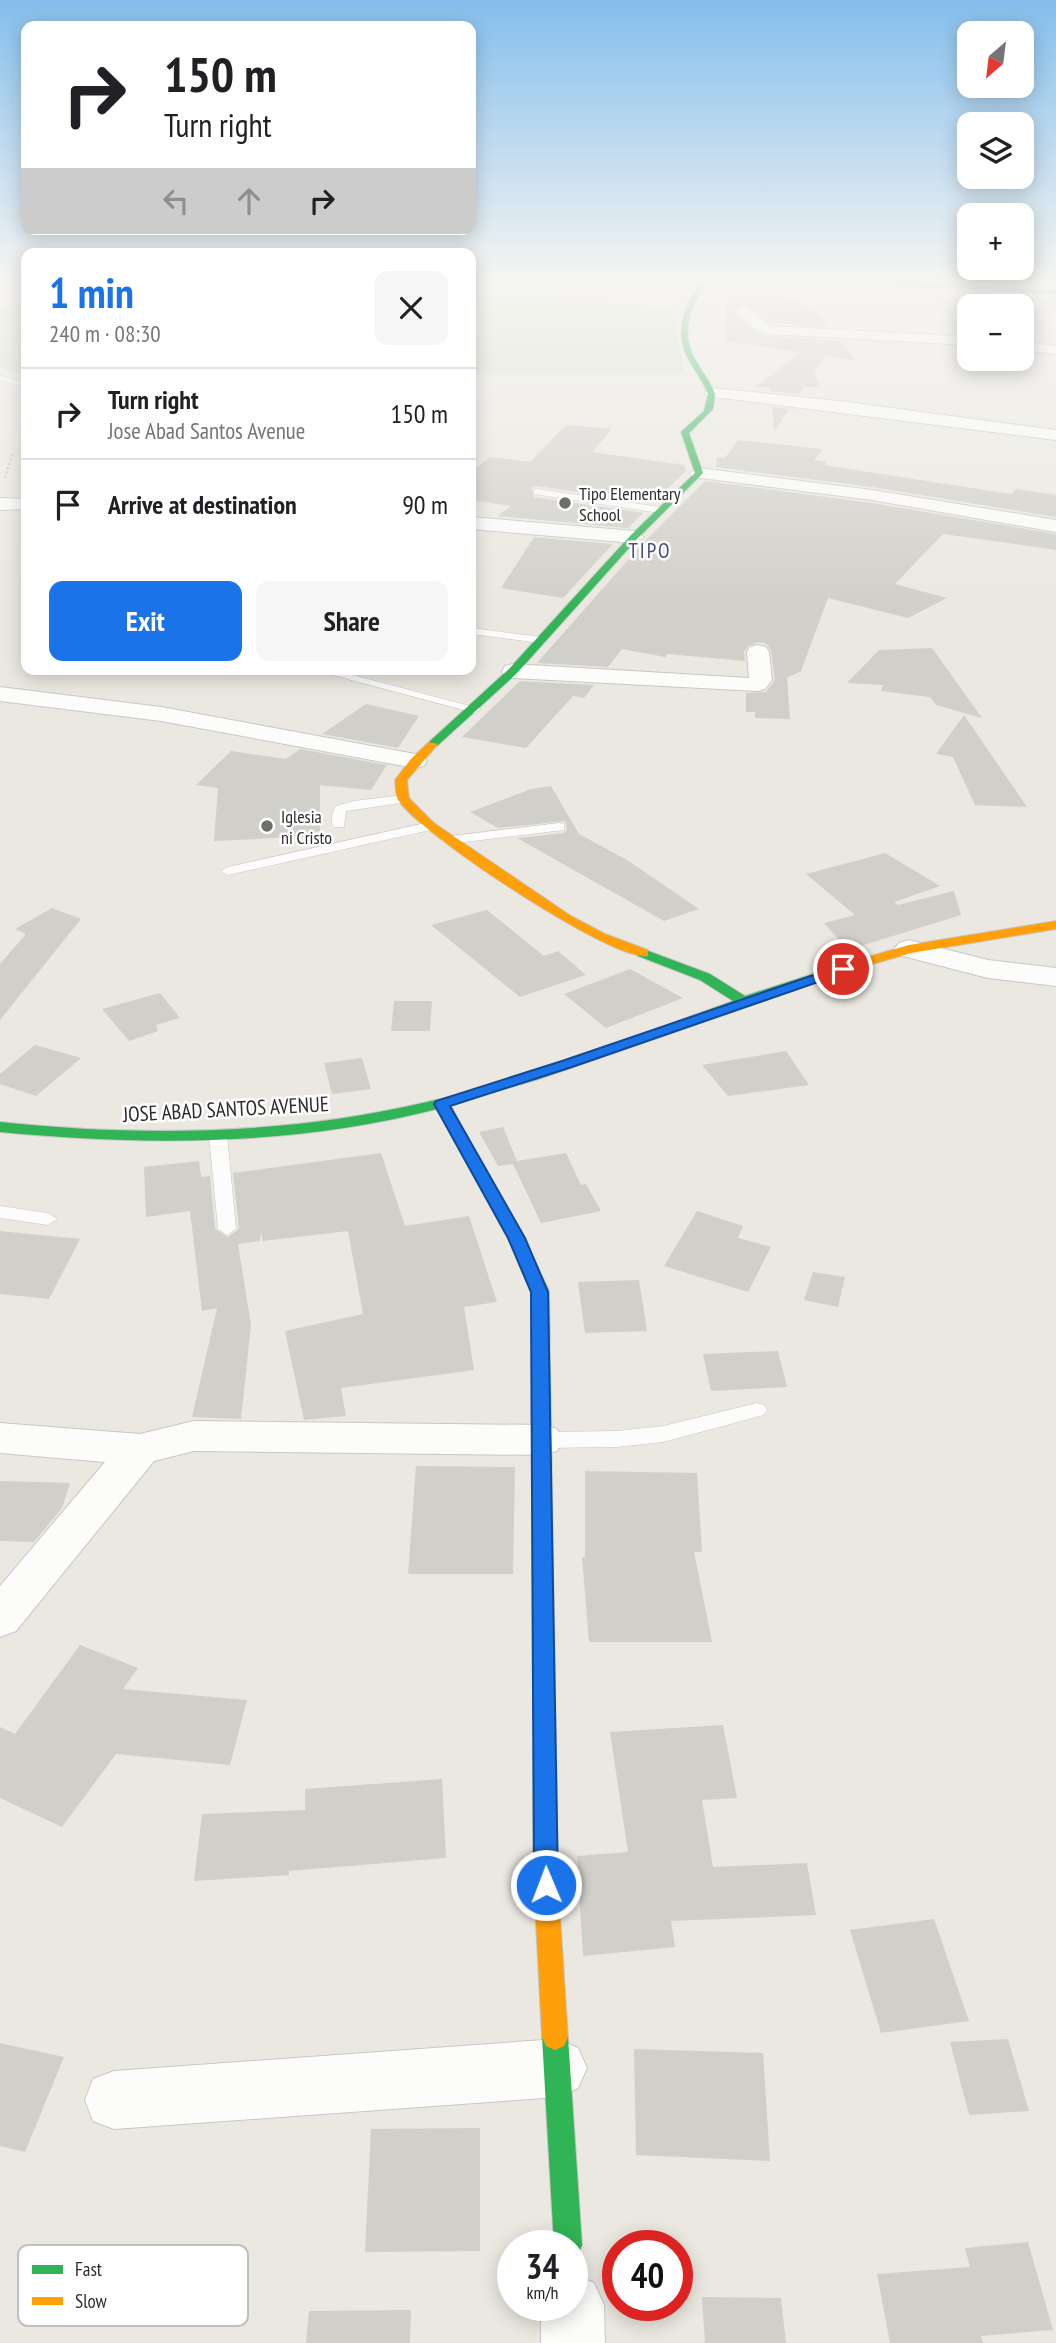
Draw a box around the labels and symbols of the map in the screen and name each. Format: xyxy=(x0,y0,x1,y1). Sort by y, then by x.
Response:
north arrow xyxy=(957,21,1034,98)
place label: Tipo Elementary School xyxy=(579,482,681,526)
marker: Tipo Elementary School xyxy=(557,495,573,511)
district label: TIPO xyxy=(628,537,672,564)
place label: Iglesia ni Cristo xyxy=(281,805,332,849)
marker: Iglesia ni Cristo xyxy=(259,818,275,834)
pin xyxy=(813,939,873,999)
street label: JOSE ABAD SANTOS AVENUE xyxy=(121,1090,330,1128)
position arrow xyxy=(509,1848,583,1922)
speed limit sign: 40 xyxy=(602,2230,693,2321)
legend xyxy=(18,2245,248,2326)
text: Fast xyxy=(75,2257,103,2281)
text: Slow xyxy=(75,2289,108,2313)

